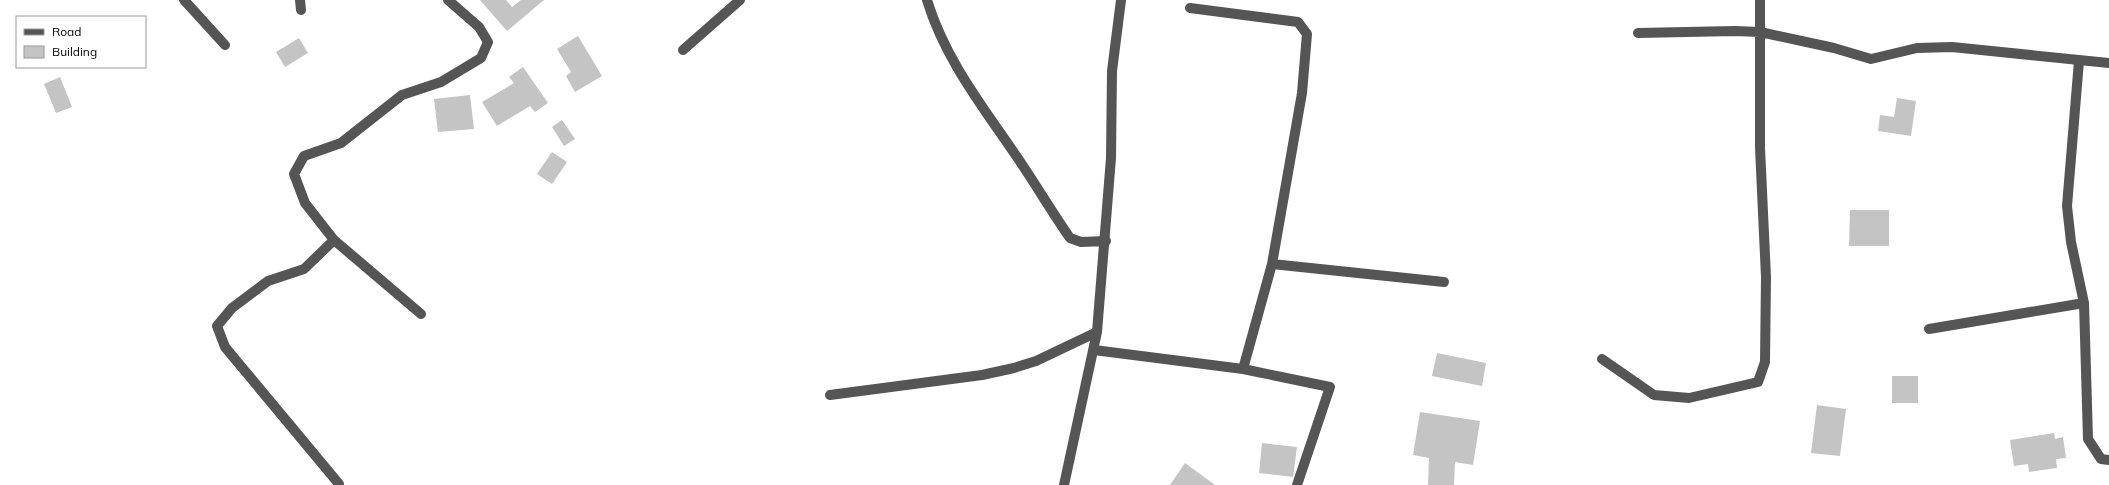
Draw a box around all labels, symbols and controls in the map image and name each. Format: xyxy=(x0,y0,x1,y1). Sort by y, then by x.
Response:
legend xyxy=(16,16,146,68)
text: Road xyxy=(52,24,81,39)
text: Building xyxy=(52,44,97,59)

